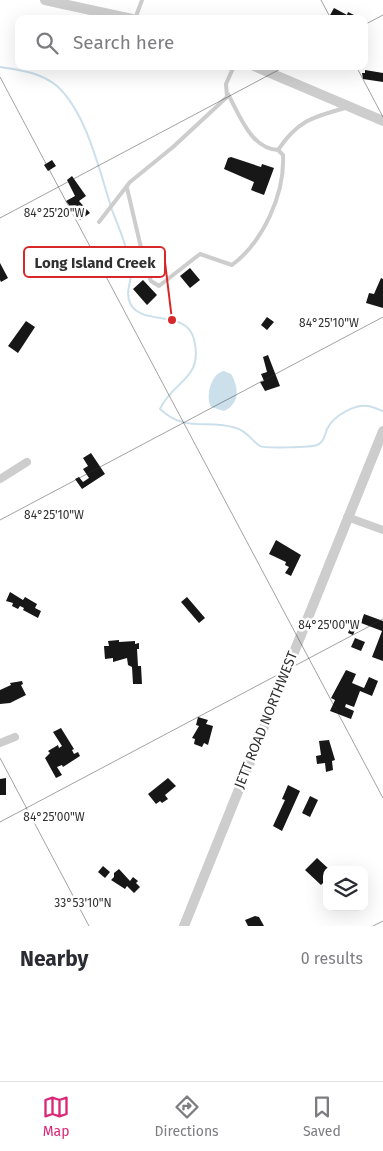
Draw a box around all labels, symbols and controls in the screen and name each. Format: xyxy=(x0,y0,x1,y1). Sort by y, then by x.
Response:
search box xyxy=(15,15,368,70)
icon: search xyxy=(33,29,61,57)
text: Search here xyxy=(73,31,174,54)
text: 84°25'20"W xyxy=(24,206,84,220)
callout: Long Island Creek xyxy=(24,247,165,277)
text: Long Island Creek xyxy=(35,254,156,272)
text: 84°25'10"W xyxy=(299,316,359,330)
text: 84°25'10"W xyxy=(24,508,84,522)
text: 84°25'00"W xyxy=(298,618,360,632)
street label: JETT ROAD NORTHWEST xyxy=(231,648,302,791)
text: 84°25'00"W xyxy=(23,810,85,824)
map controls xyxy=(323,866,368,911)
button: layers xyxy=(323,866,368,911)
text: 33°53'10"N xyxy=(54,896,112,910)
text: Nearby xyxy=(20,946,88,972)
text: 0 results xyxy=(301,949,363,968)
tab: Map xyxy=(42,1093,70,1140)
tab: Directions xyxy=(154,1093,219,1140)
tab: Saved xyxy=(303,1093,341,1140)

